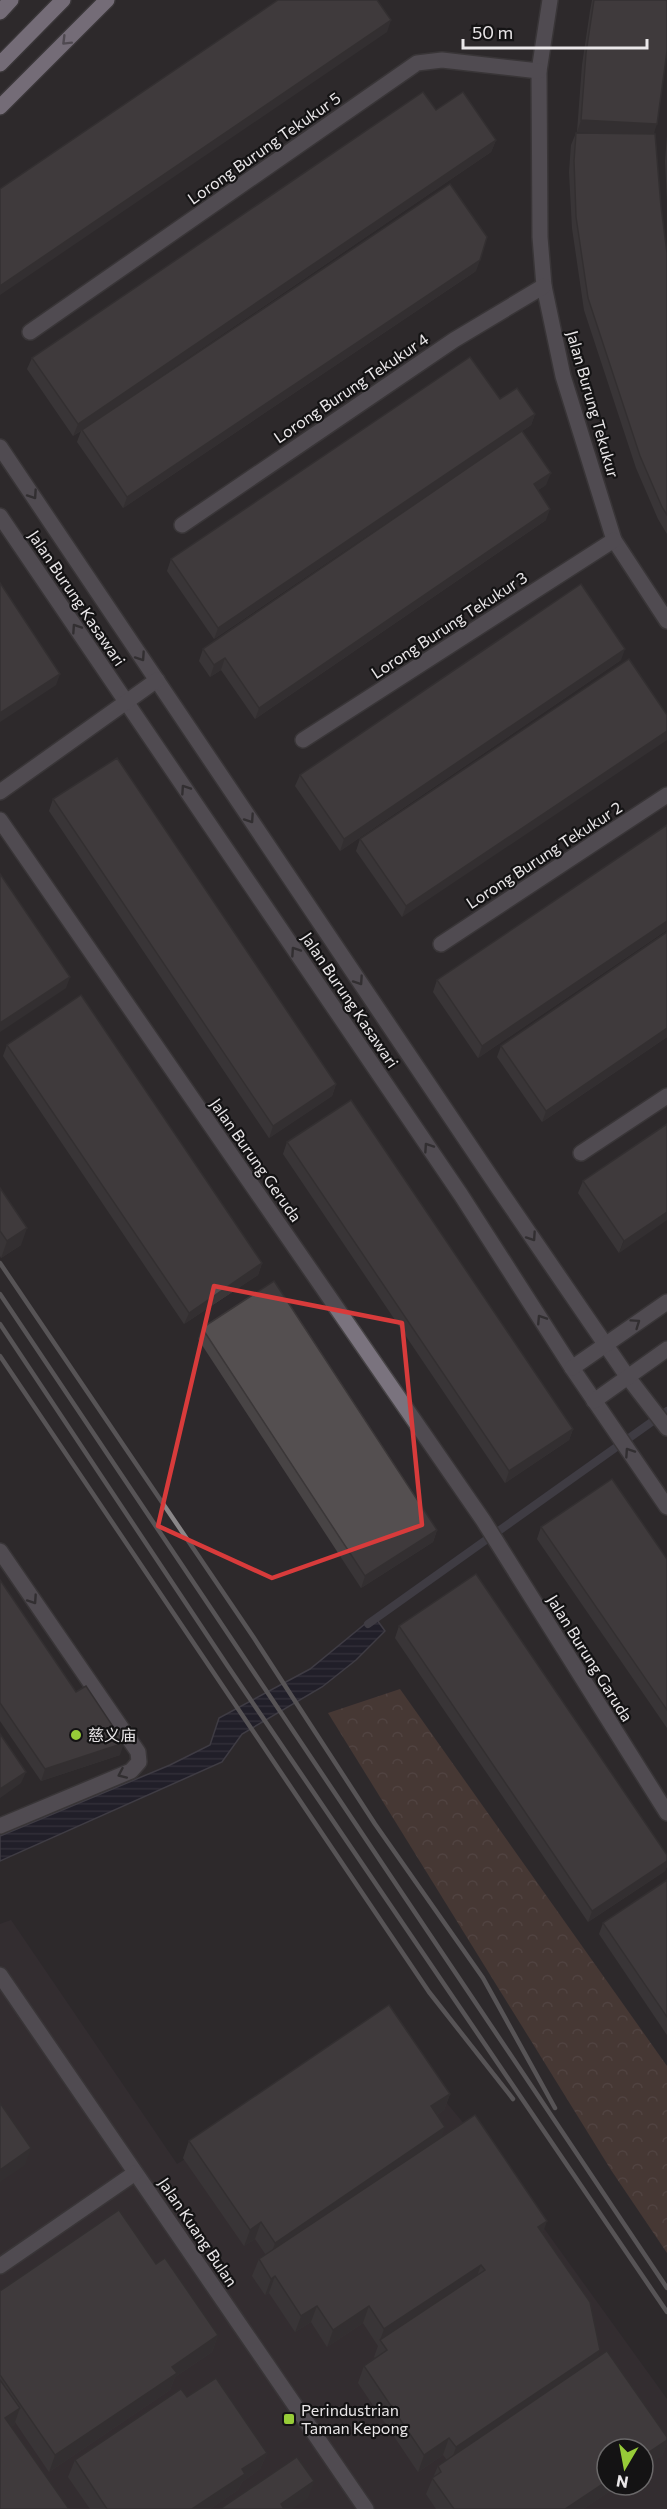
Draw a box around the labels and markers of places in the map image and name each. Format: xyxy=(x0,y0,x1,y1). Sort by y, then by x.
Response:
place label: 慈义庙 xyxy=(88,1725,136,1744)
marker: 慈义庙 xyxy=(69,1728,83,1742)
place label: Perindustrian Taman Kepong xyxy=(301,2400,409,2437)
marker: Perindustrian Taman Kepong xyxy=(282,2412,296,2426)

